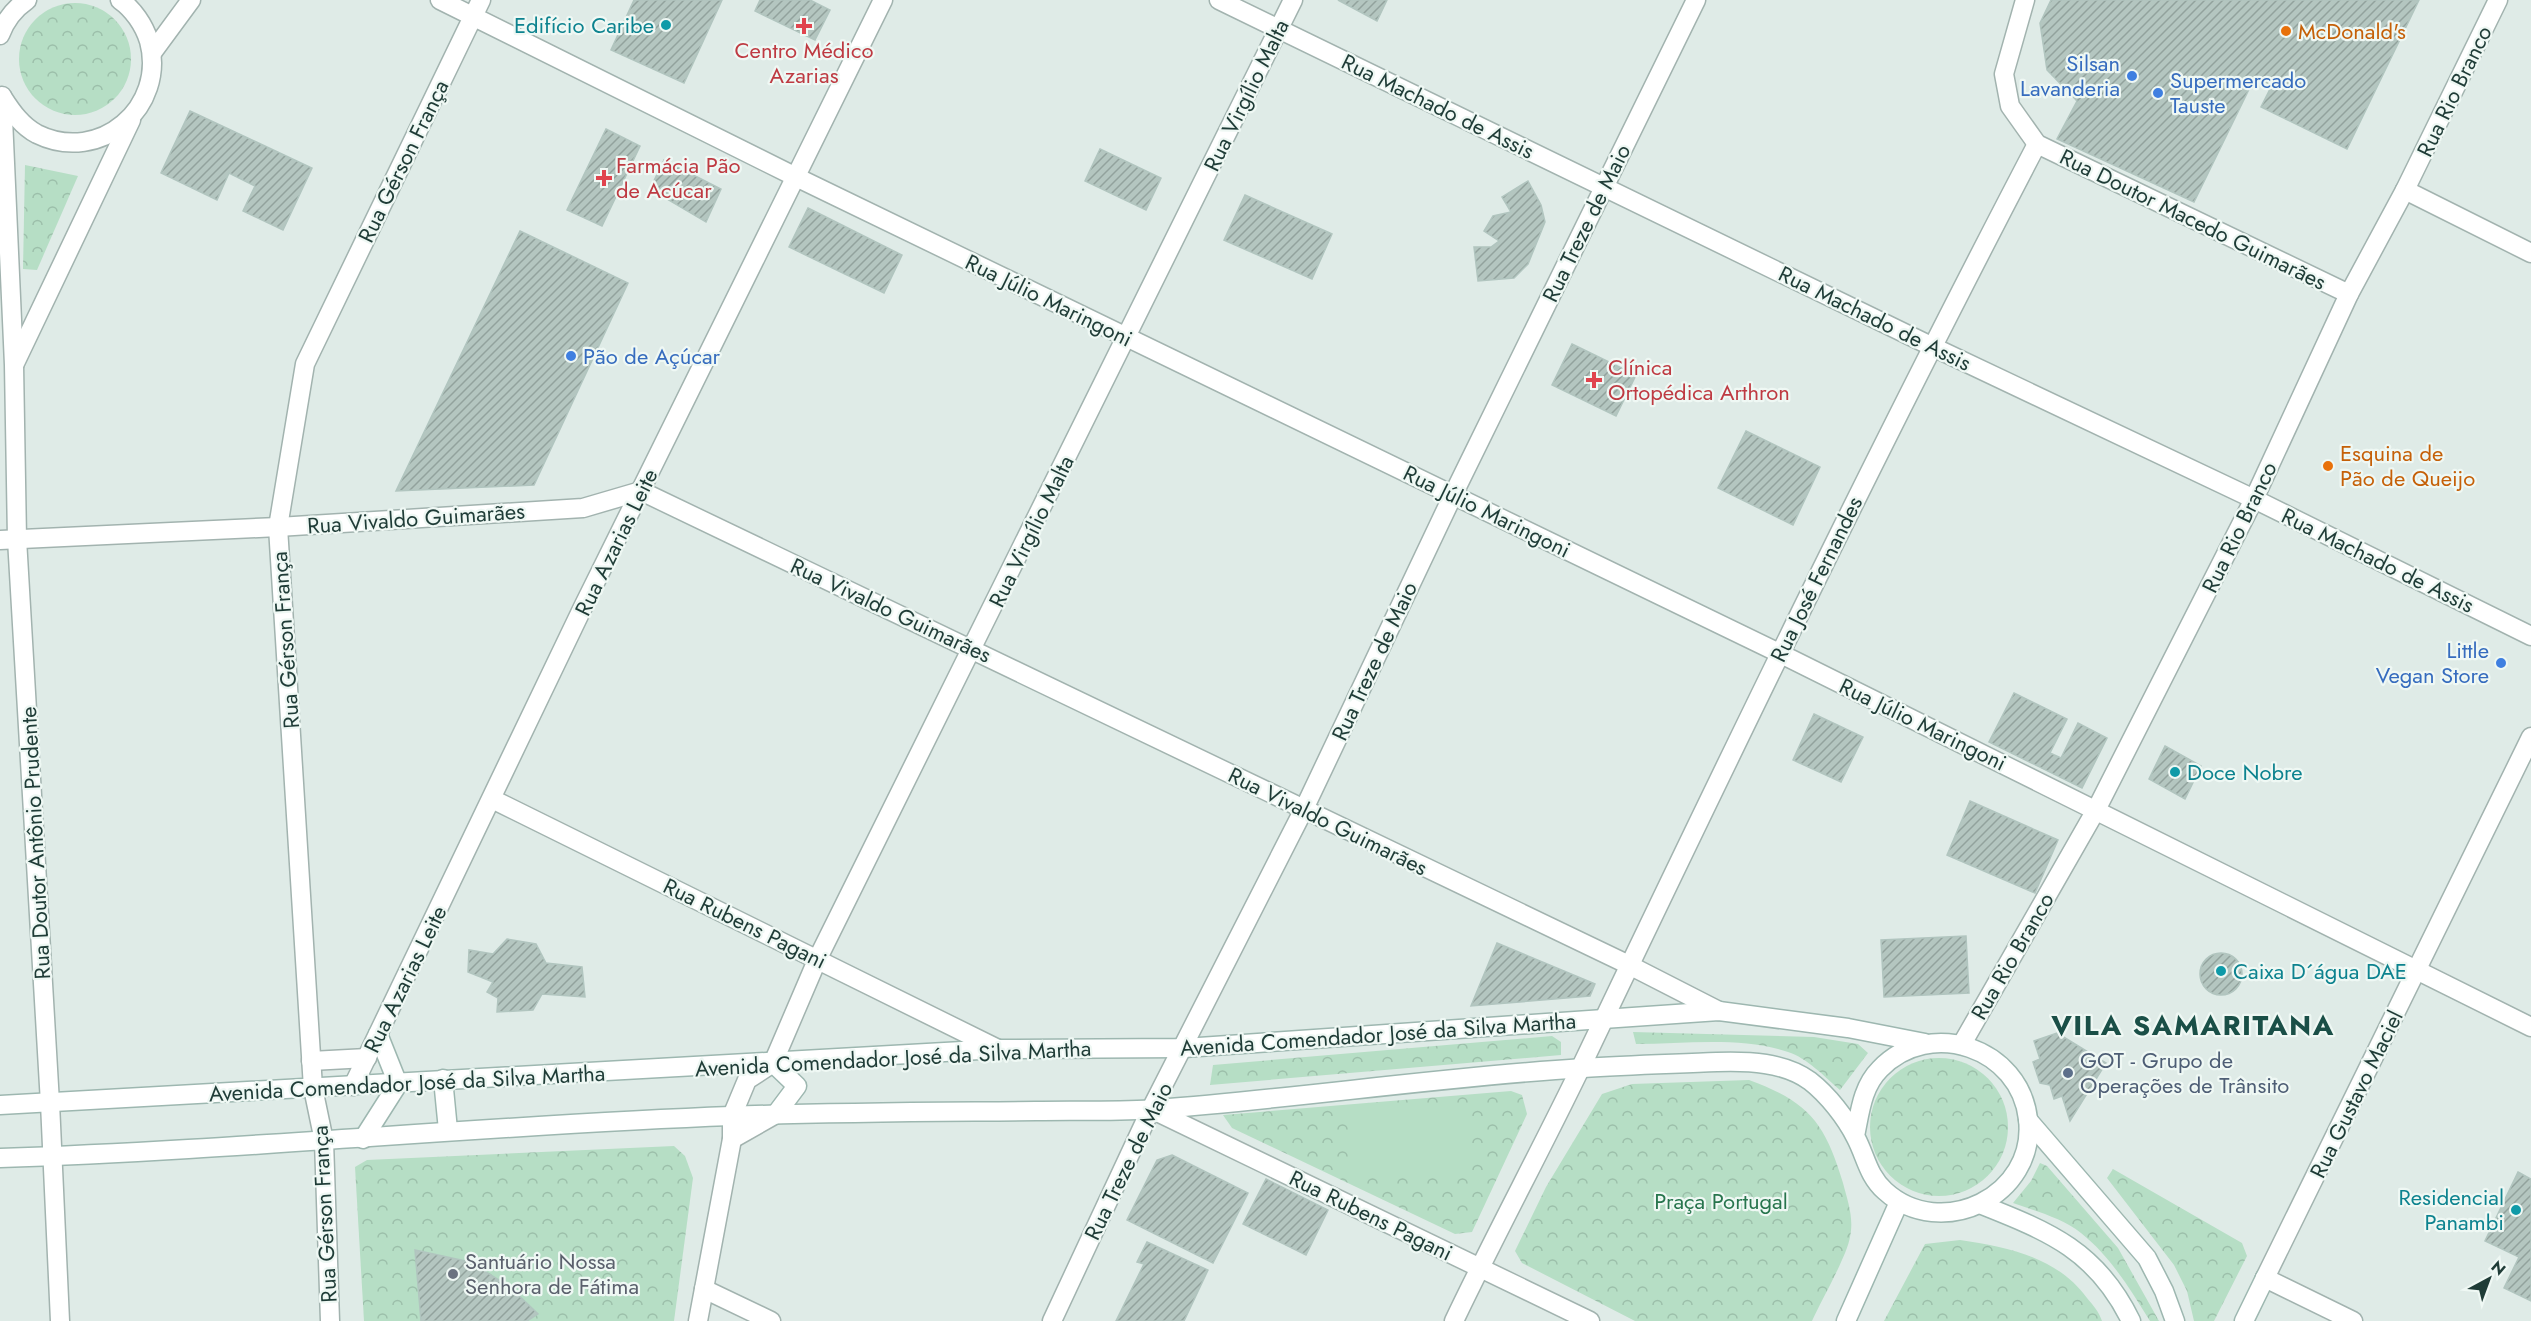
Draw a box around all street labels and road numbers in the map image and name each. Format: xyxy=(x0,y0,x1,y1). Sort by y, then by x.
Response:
street label: Rua Virgílio Malta xyxy=(1195,14,1297,176)
street label: Rua Rio Branco xyxy=(2408,20,2500,162)
street label: Rua Machado de Assis xyxy=(1336,45,1540,167)
street label: Rua Gérson França xyxy=(350,74,456,248)
street label: Rua Treze de Maio xyxy=(1534,139,1638,307)
street label: Rua Doutor Macedo Guimarães xyxy=(2054,140,2332,298)
street label: Rua Júlio Maringoni xyxy=(960,246,1138,354)
street label: Rua Machado de Assis xyxy=(1773,257,1977,379)
street label: Rua Virgílio Malta xyxy=(980,450,1082,612)
street label: Rua Rio Branco xyxy=(2193,456,2285,598)
street label: Rua Júlio Maringoni xyxy=(1398,457,1576,565)
street label: Rua Azarias Leite xyxy=(566,463,666,621)
street label: Rua José Fernandes xyxy=(1762,491,1870,667)
street label: Rua Vivaldo Guimarães xyxy=(306,494,526,542)
street label: Rua Machado de Assis xyxy=(2276,499,2480,621)
street label: Rua Vivaldo Guimarães xyxy=(785,549,997,671)
street label: Rua Gérson França xyxy=(263,550,307,730)
street label: Rua Treze de Maio xyxy=(1323,576,1425,746)
street label: Rua Júlio Maringoni xyxy=(1834,670,2012,778)
street label: Rua Doutor Antônio Prudente xyxy=(12,706,58,980)
street label: Rua Vivaldo Guimarães xyxy=(1223,759,1433,883)
street label: Rua Rubens Pagani xyxy=(658,870,832,976)
street label: Rua Rio Branco xyxy=(1963,886,2061,1026)
street label: Rua Azarias Leite xyxy=(355,900,455,1058)
street label: Avenida Comendador José da Silva Martha xyxy=(1179,1004,1577,1064)
street label: Rua Gustavo Maciel xyxy=(2301,1005,2411,1183)
street label: Avenida Comendador José da Silva Martha xyxy=(694,1032,1092,1084)
street label: Avenida Comendador José da Silva Martha xyxy=(208,1057,606,1109)
street label: Rua Treze de Maio xyxy=(1076,1077,1180,1245)
street label: Rua Gérson França xyxy=(303,1125,345,1303)
street label: Rua Rubens Pagani xyxy=(1284,1162,1458,1268)

